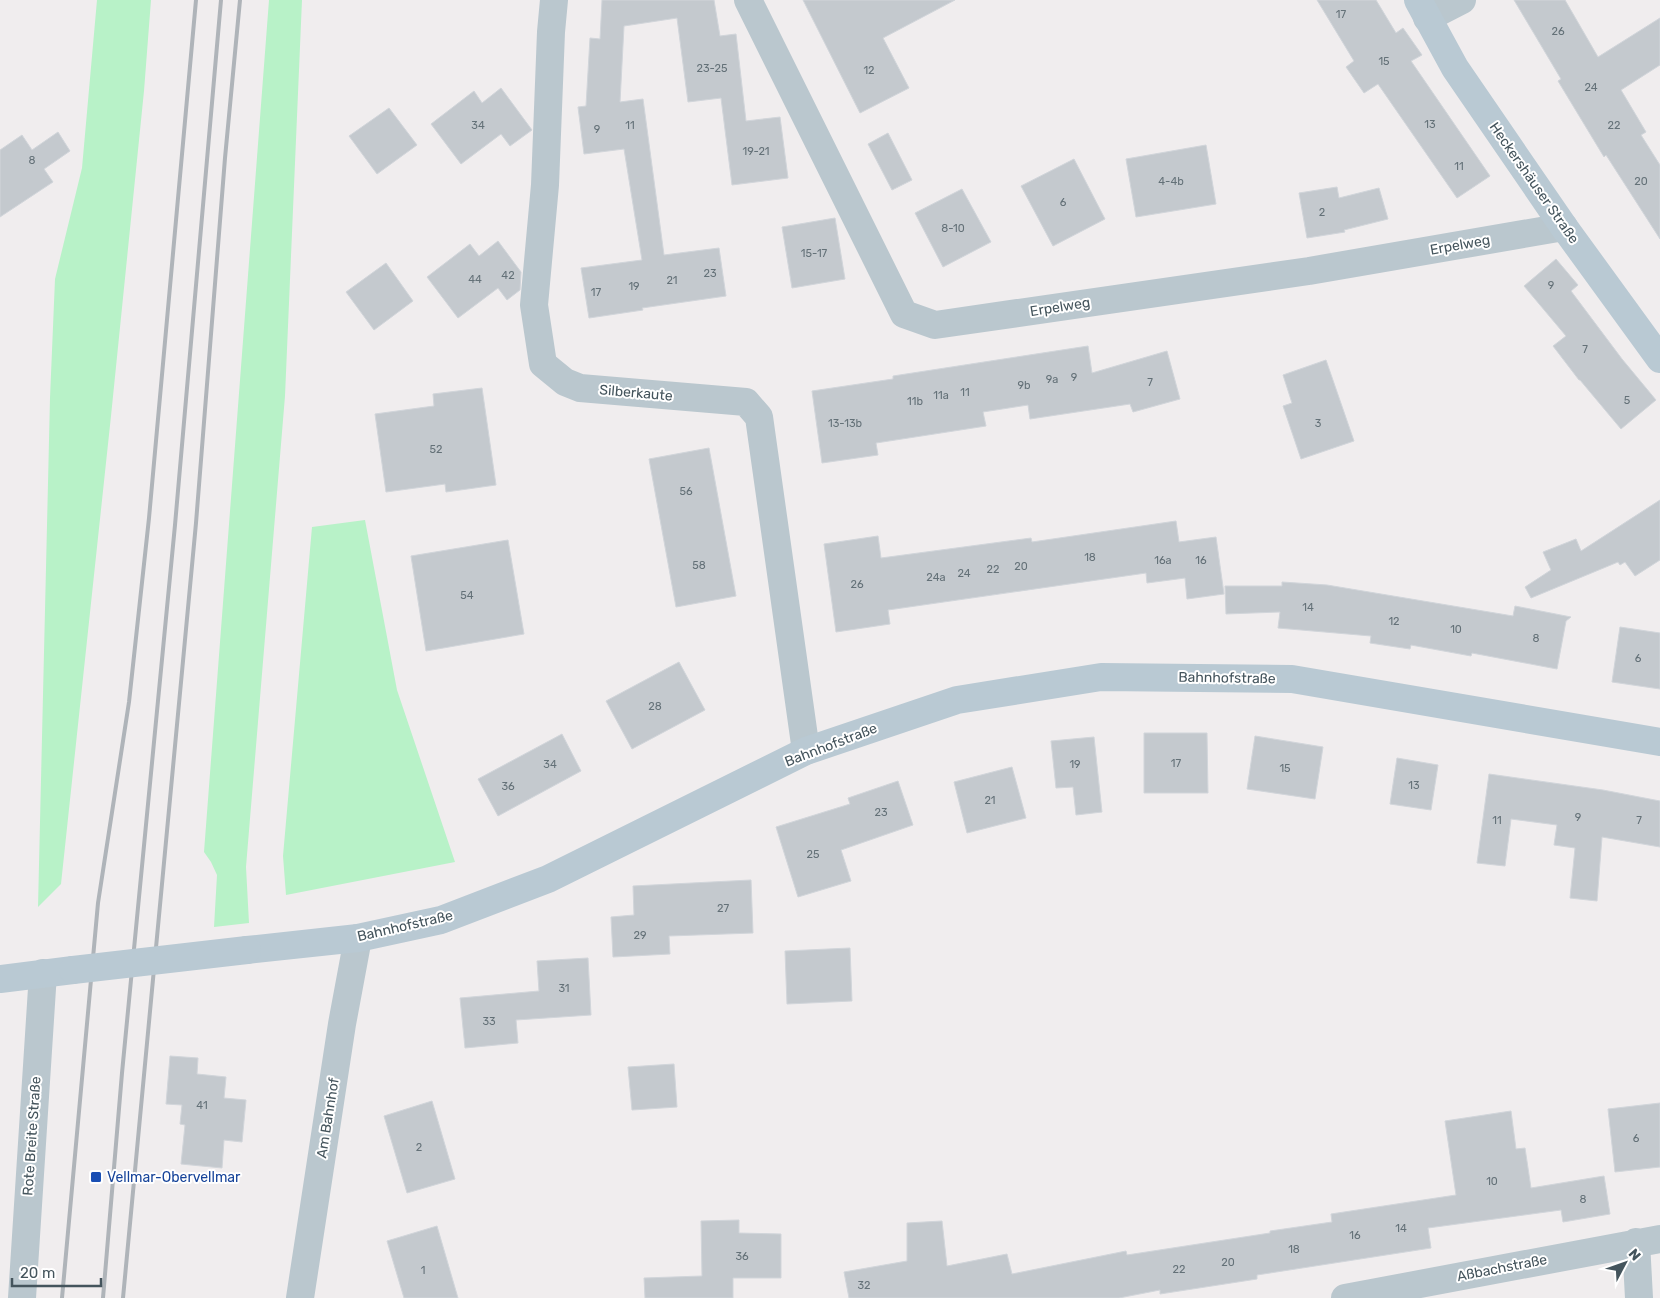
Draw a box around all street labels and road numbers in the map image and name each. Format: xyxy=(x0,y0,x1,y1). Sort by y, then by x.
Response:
street label: Heckershäuser Straße xyxy=(1486,119,1582,247)
street label: Erpelweg xyxy=(1429,231,1491,259)
street label: Erpelweg xyxy=(1029,294,1091,320)
street label: Silberkaute xyxy=(599,381,674,405)
street label: Bahnhofstraße xyxy=(1178,669,1276,687)
street label: Bahnhofstraße xyxy=(782,720,880,770)
street label: Bahnhofstraße xyxy=(356,907,455,945)
street label: Rote Breite Straße xyxy=(19,1076,45,1196)
street label: Am Bahnhof xyxy=(313,1076,343,1159)
street label: Aßbachstraße xyxy=(1455,1251,1549,1285)

